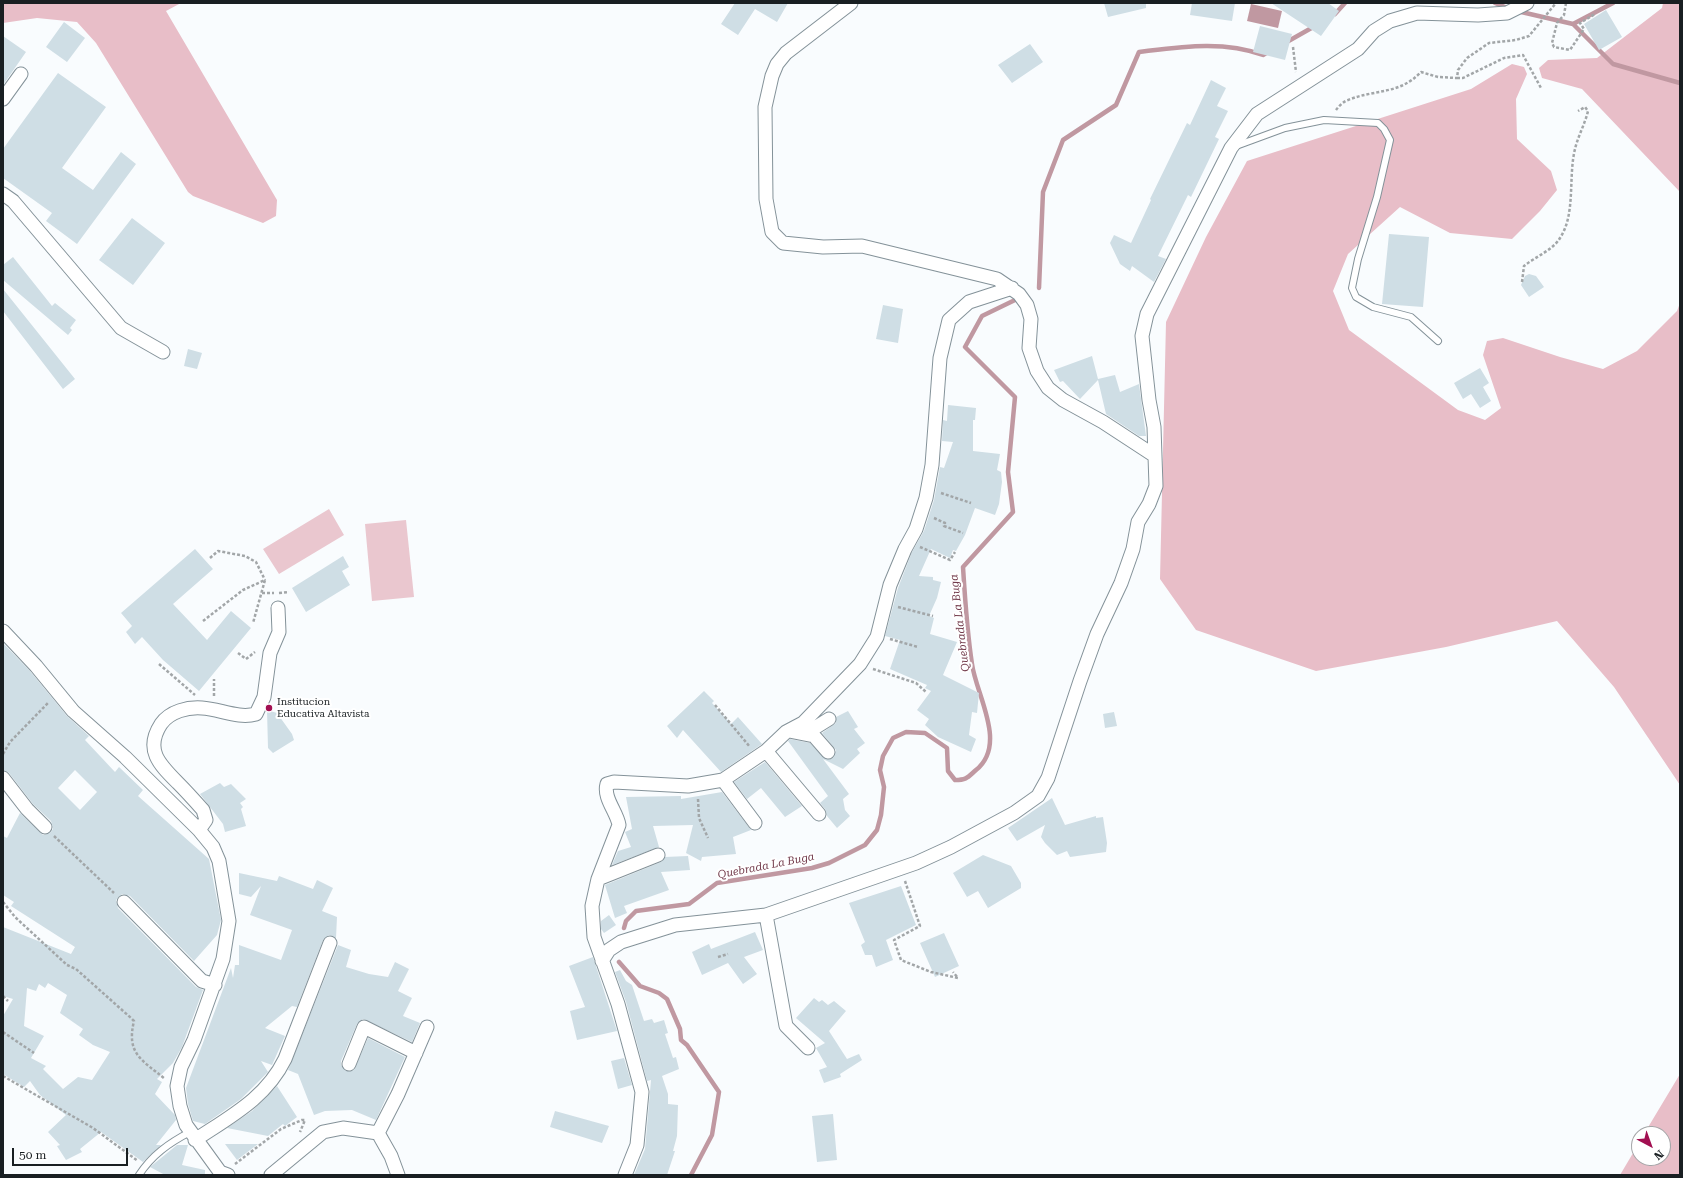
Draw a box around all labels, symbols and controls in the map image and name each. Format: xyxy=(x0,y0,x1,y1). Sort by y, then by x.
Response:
water label: Quebrada La Buga xyxy=(947,574,973,672)
place label: Institucion Educativa Altavista xyxy=(277,696,369,720)
marker: Institucion Educativa Altavista xyxy=(264,703,274,713)
water label: Quebrada La Buga xyxy=(717,850,815,882)
north arrow xyxy=(1631,1126,1671,1166)
scale bar xyxy=(14,1140,130,1166)
text: N xyxy=(1651,1147,1666,1162)
text: 50 m xyxy=(19,1148,46,1162)

